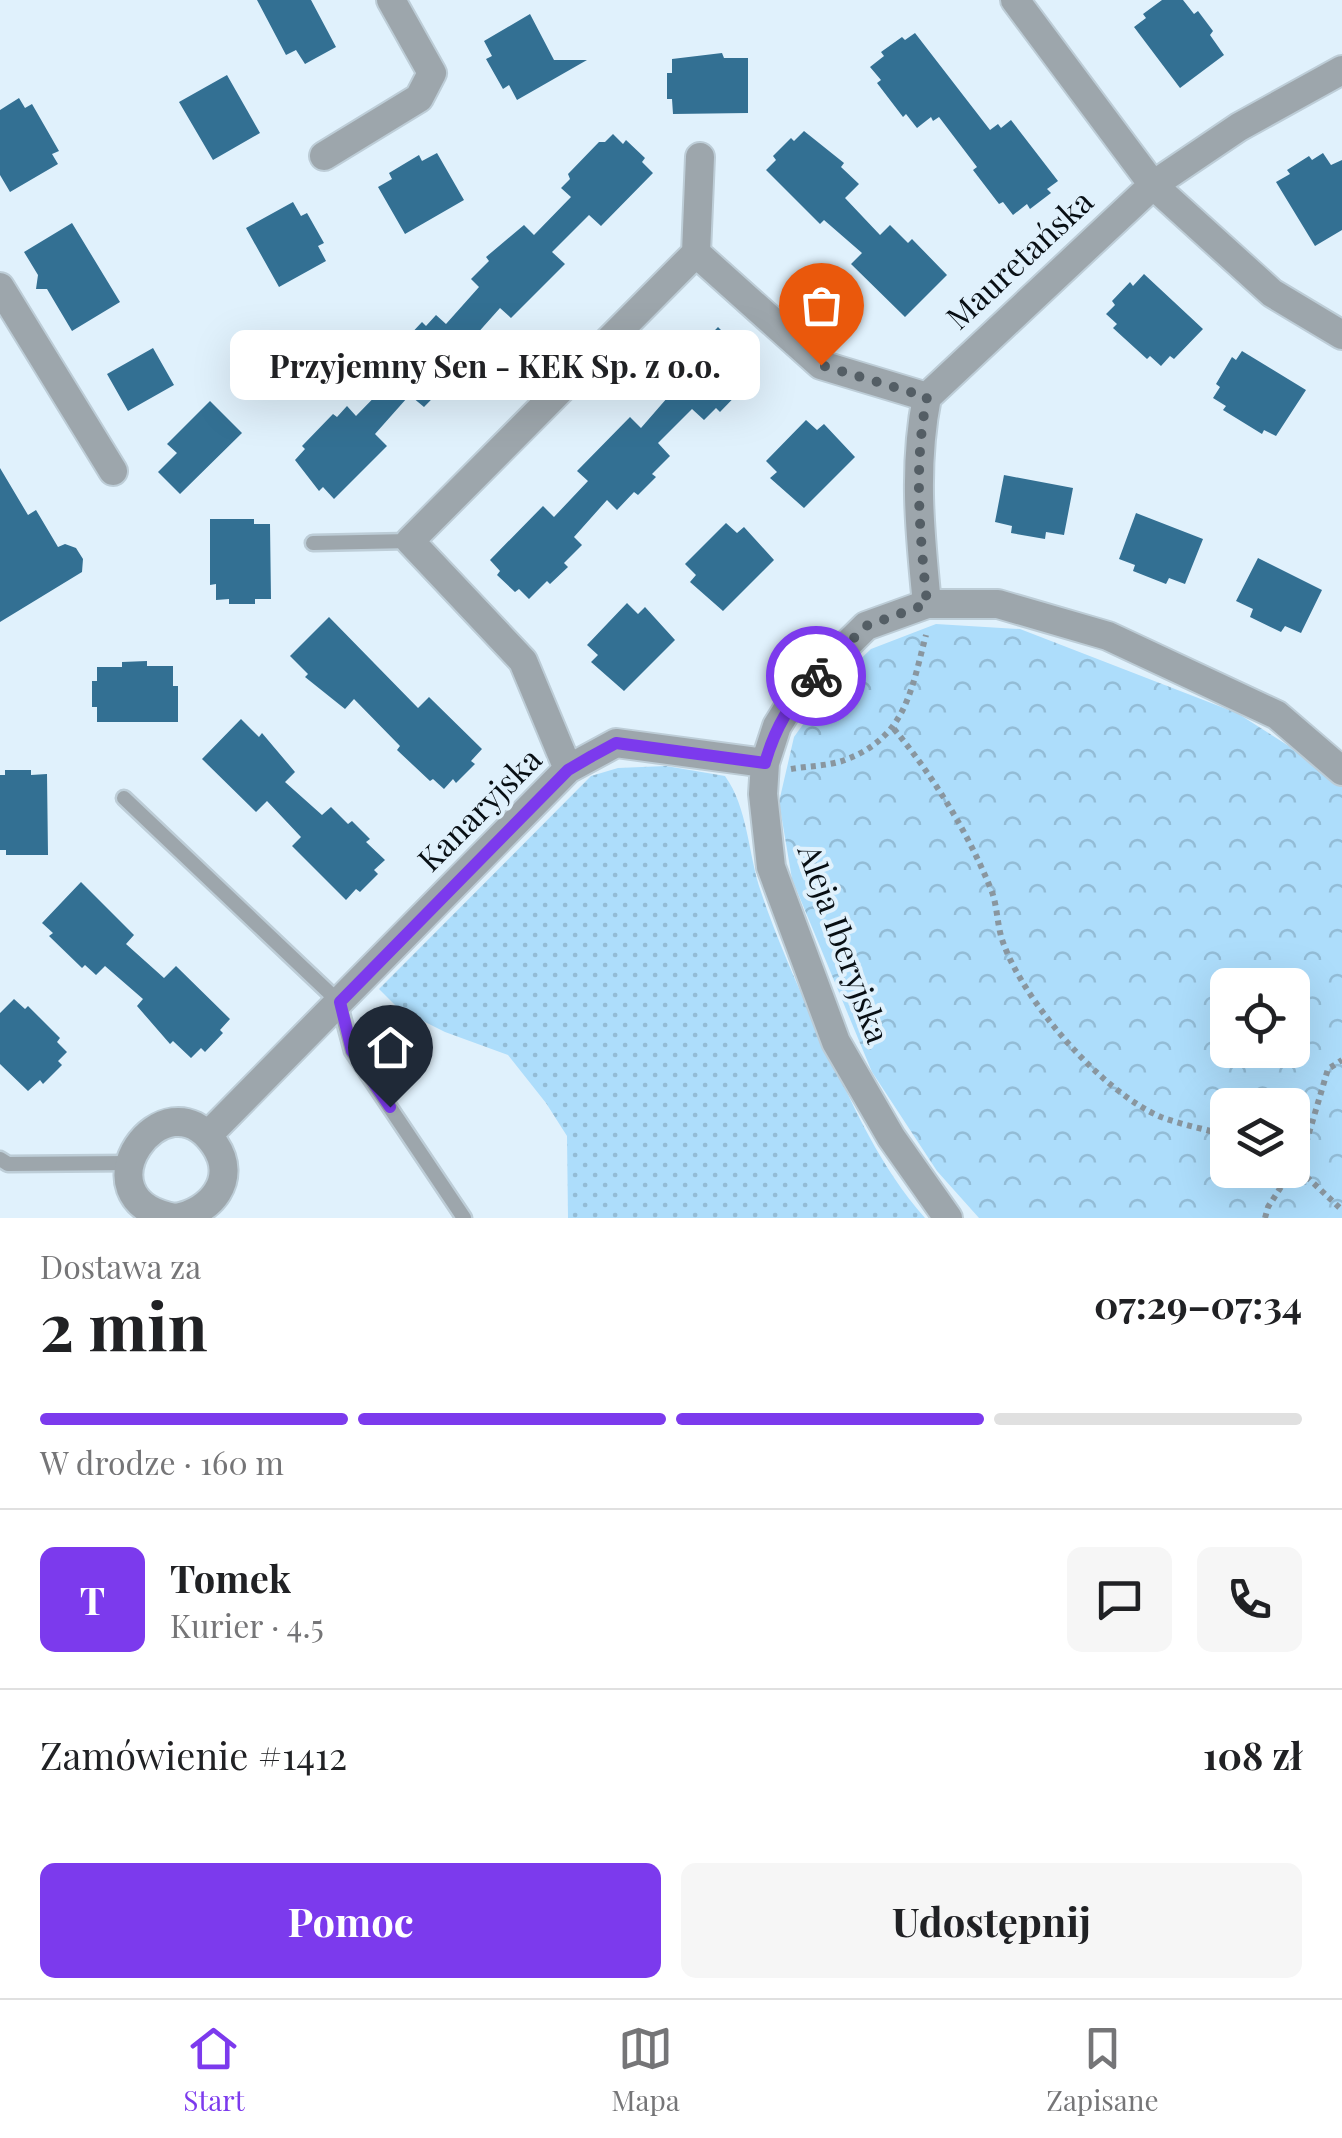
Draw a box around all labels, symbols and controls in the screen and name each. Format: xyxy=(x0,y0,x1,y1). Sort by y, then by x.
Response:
street label: Mauretańska xyxy=(936,179,1101,337)
pin xyxy=(779,263,864,366)
icon: bag xyxy=(794,278,849,333)
callout: Przyjemny Sen - KEK Sp. z o.o. xyxy=(231,330,761,400)
text: Przyjemny Sen - KEK Sp. z o.o. xyxy=(269,343,721,386)
courier xyxy=(766,626,866,726)
icon: bike xyxy=(789,649,844,704)
street label: Kanaryjska xyxy=(407,737,549,879)
street label: Aleja Iberyjska xyxy=(789,837,901,1049)
map controls xyxy=(1210,968,1310,1188)
button: locate xyxy=(1210,968,1310,1068)
pin xyxy=(348,1005,433,1108)
icon: home xyxy=(363,1020,418,1075)
button: layers xyxy=(1210,1088,1310,1188)
text: Dostawa za xyxy=(40,1244,201,1287)
text: 07:29–07:34 xyxy=(1094,1278,1302,1329)
text: 2 min xyxy=(40,1281,208,1367)
text: W drodze · 160 m xyxy=(40,1440,284,1483)
button: chat xyxy=(1067,1547,1172,1652)
button: phone xyxy=(1197,1547,1302,1652)
text: Tomek xyxy=(170,1552,291,1603)
text: T xyxy=(80,1574,105,1625)
text: Kurier · 4.5 xyxy=(170,1603,324,1646)
text: Zamówienie #1412 xyxy=(40,1729,347,1780)
text: 108 zł xyxy=(1203,1729,1302,1780)
button: Pomoc xyxy=(40,1863,661,1978)
button: Udostępnij xyxy=(681,1863,1302,1978)
tab: Start xyxy=(183,2021,245,2118)
tab: Mapa xyxy=(611,2021,680,2118)
tab: Zapisane xyxy=(1046,2021,1159,2118)

